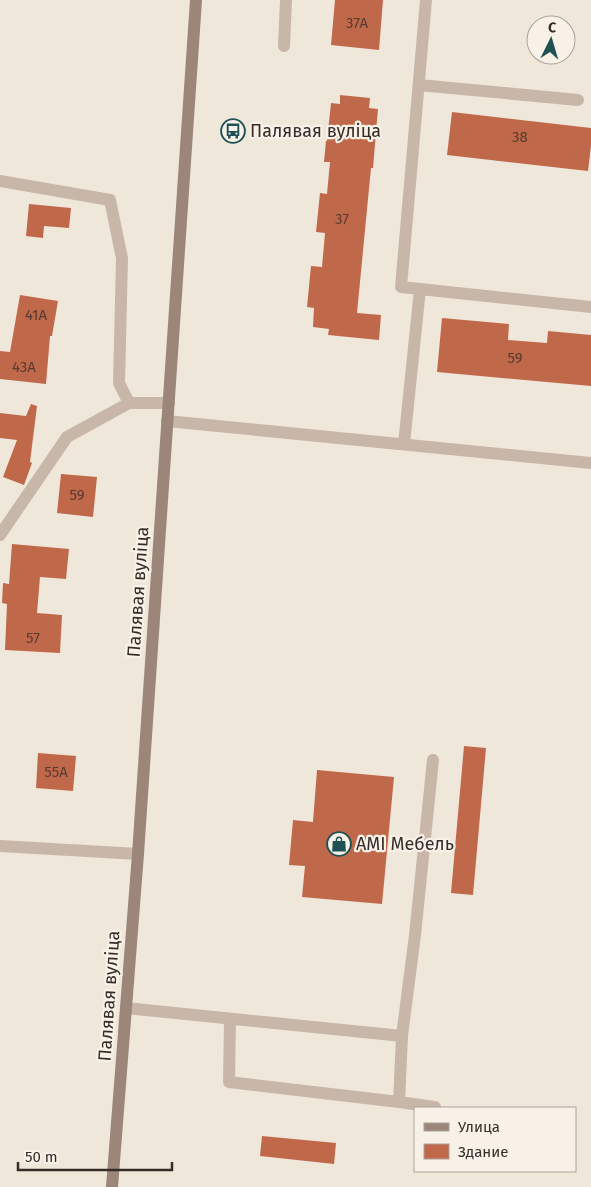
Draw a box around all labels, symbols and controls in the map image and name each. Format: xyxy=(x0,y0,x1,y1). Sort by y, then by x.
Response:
house number: 37А xyxy=(346,14,369,32)
north arrow xyxy=(526,15,576,65)
text: С xyxy=(547,19,557,36)
bus stop icon: Палявая вуліца xyxy=(220,118,246,144)
place label: Палявая вуліца xyxy=(250,120,381,142)
house number: 38 xyxy=(512,128,528,146)
house number: 37 xyxy=(335,210,349,228)
house number: 41А xyxy=(25,306,48,324)
house number: 59 xyxy=(507,349,523,367)
house number: 43А xyxy=(12,358,36,376)
house number: 59 xyxy=(69,486,85,504)
street label: Палявая вуліца xyxy=(122,526,154,658)
house number: 57 xyxy=(26,629,40,647)
house number: 55А xyxy=(44,763,68,781)
shop icon: AMI Мебель xyxy=(326,831,352,857)
place label: AMI Мебель xyxy=(356,833,454,855)
street label: Палявая вуліца xyxy=(93,930,125,1062)
legend xyxy=(414,1107,576,1172)
text: Улица xyxy=(458,1118,500,1136)
scale bar xyxy=(18,1140,171,1172)
text: Здание xyxy=(458,1143,508,1161)
text: 50 m xyxy=(25,1148,58,1166)

